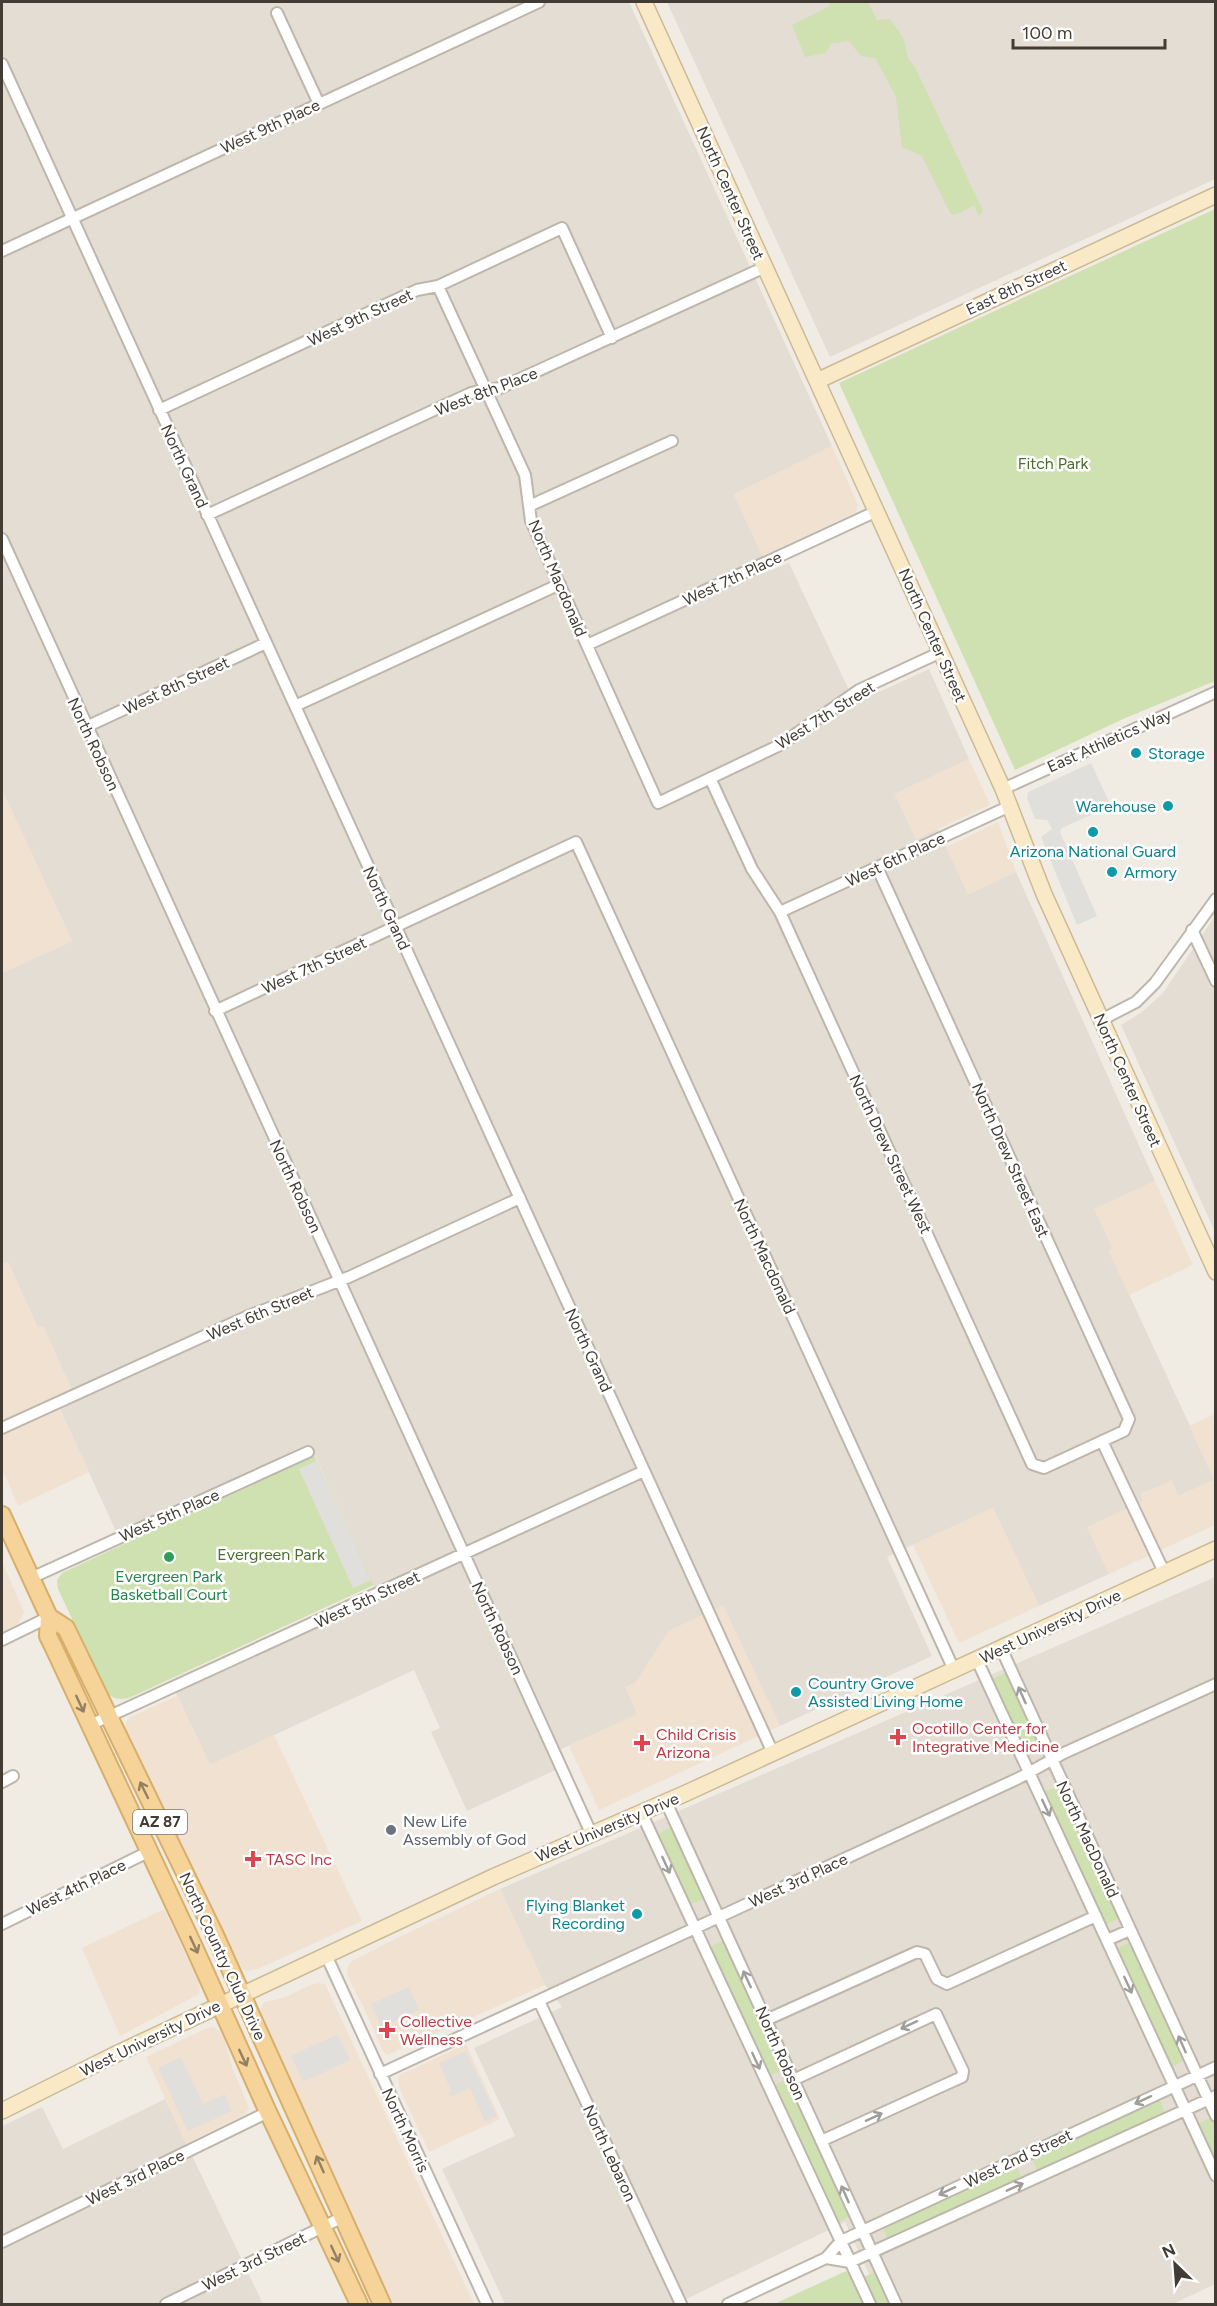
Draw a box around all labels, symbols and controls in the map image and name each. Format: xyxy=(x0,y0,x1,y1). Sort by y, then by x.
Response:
scale bar xyxy=(1013,12,1164,50)
text: 100 m xyxy=(1022,22,1072,44)
street label: West 9th Place xyxy=(218,95,323,158)
street label: North Center Street xyxy=(693,124,769,263)
street label: East 8th Street xyxy=(963,256,1069,319)
street label: West 9th Street xyxy=(305,285,416,350)
street label: West 8th Place xyxy=(432,363,540,420)
street label: North Grand xyxy=(157,421,212,511)
park label: Fitch Park xyxy=(1018,454,1088,473)
street label: North Macdonald xyxy=(524,517,591,639)
street label: West 7th Place xyxy=(680,547,785,610)
street label: North Center Street xyxy=(895,566,971,705)
street label: West 8th Street xyxy=(120,653,232,718)
street label: West 7th Street xyxy=(772,677,878,753)
street label: North Robson xyxy=(64,695,123,794)
street label: East Athletics Way xyxy=(1044,704,1175,776)
place label: Storage xyxy=(1148,744,1205,763)
marker: Storage xyxy=(1129,746,1143,760)
place label: Warehouse xyxy=(1076,797,1156,816)
marker: Warehouse xyxy=(1161,799,1175,813)
marker: Arizona National Guard xyxy=(1086,825,1100,839)
street label: West 6th Place xyxy=(843,828,948,891)
place label: Arizona National Guard xyxy=(1010,842,1176,861)
street label: North Grand xyxy=(359,863,414,953)
place label: Armory xyxy=(1124,863,1178,882)
marker: Armory xyxy=(1105,865,1119,879)
street label: West 7th Street xyxy=(259,933,370,998)
street label: North Center Street xyxy=(1090,1011,1166,1150)
street label: North Drew Street West xyxy=(845,1072,936,1237)
street label: North Drew Street East xyxy=(968,1080,1053,1240)
street label: North Robson xyxy=(266,1137,325,1236)
street label: North Macdonald xyxy=(730,1196,800,1317)
street label: West 6th Street xyxy=(204,1283,316,1344)
street label: North Grand xyxy=(561,1305,616,1395)
street label: West 5th Place xyxy=(116,1485,222,1546)
park label: Evergreen Park xyxy=(217,1545,325,1564)
marker: Evergreen Park Basketball Court xyxy=(162,1550,176,1564)
place label: Evergreen Park Basketball Court xyxy=(110,1567,228,1604)
street label: West 5th Street xyxy=(312,1567,423,1632)
street label: North Robson xyxy=(468,1579,527,1678)
street label: West University Drive xyxy=(977,1585,1124,1668)
place label: Country Grove Assisted Living Home xyxy=(808,1674,963,1711)
marker: Country Grove Assisted Living Home xyxy=(789,1685,803,1699)
one-way arrow xyxy=(1016,1686,1027,1705)
one-way arrow xyxy=(74,1694,86,1712)
place label: Ocotillo Center for Integrative Medicine xyxy=(912,1719,1059,1756)
place label: Child Crisis Arizona xyxy=(656,1725,736,1762)
marker: Ocotillo Center for Integrative Medicine xyxy=(889,1728,907,1746)
marker: Child Crisis Arizona xyxy=(633,1734,651,1752)
street label: North MacDonald xyxy=(1052,1778,1123,1901)
one-way arrow xyxy=(138,1782,150,1800)
street label: West University Drive xyxy=(533,1789,682,1866)
one-way arrow xyxy=(1041,1798,1053,1816)
road number: AZ 87 xyxy=(133,1810,187,1834)
place label: New Life Assembly of God xyxy=(403,1812,526,1849)
marker: New Life Assembly of God xyxy=(384,1823,398,1837)
street label: West 3rd Place xyxy=(746,1849,851,1912)
marker: TASC Inc xyxy=(244,1850,262,1868)
place label: TASC Inc xyxy=(266,1850,332,1869)
street label: West 4th Place xyxy=(23,1855,129,1920)
one-way arrow xyxy=(661,1856,672,1874)
street label: North Country Club Drive xyxy=(175,1869,270,2043)
place label: Flying Blanket Recording xyxy=(526,1896,625,1933)
marker: Flying Blanket Recording xyxy=(630,1907,644,1921)
one-way arrow xyxy=(188,1936,200,1954)
one-way arrow xyxy=(741,1970,752,1988)
one-way arrow xyxy=(1123,1975,1134,1993)
street label: West University Drive xyxy=(77,1996,224,2081)
street label: North Robson xyxy=(751,2004,810,2103)
place label: Collective Wellness xyxy=(400,2012,472,2049)
one-way arrow xyxy=(901,2019,919,2031)
marker: Collective Wellness xyxy=(378,2021,396,2039)
one-way arrow xyxy=(1175,2036,1187,2054)
one-way arrow xyxy=(238,2049,250,2067)
one-way arrow xyxy=(751,2052,763,2070)
street label: North Morris xyxy=(378,2085,433,2175)
one-way arrow xyxy=(1135,2094,1153,2106)
street label: North Lebaron xyxy=(579,2102,640,2205)
one-way arrow xyxy=(865,2111,883,2122)
street label: West 2nd Street xyxy=(961,2125,1075,2192)
street label: West 3rd Place xyxy=(83,2145,188,2209)
one-way arrow xyxy=(313,2155,325,2173)
one-way arrow xyxy=(1006,2181,1024,2192)
one-way arrow xyxy=(839,2186,850,2204)
one-way arrow xyxy=(939,2186,957,2197)
street label: West 3rd Street xyxy=(199,2228,309,2295)
north arrow xyxy=(1145,2234,1205,2294)
text: N xyxy=(1159,2240,1178,2262)
one-way arrow xyxy=(329,2245,341,2263)

